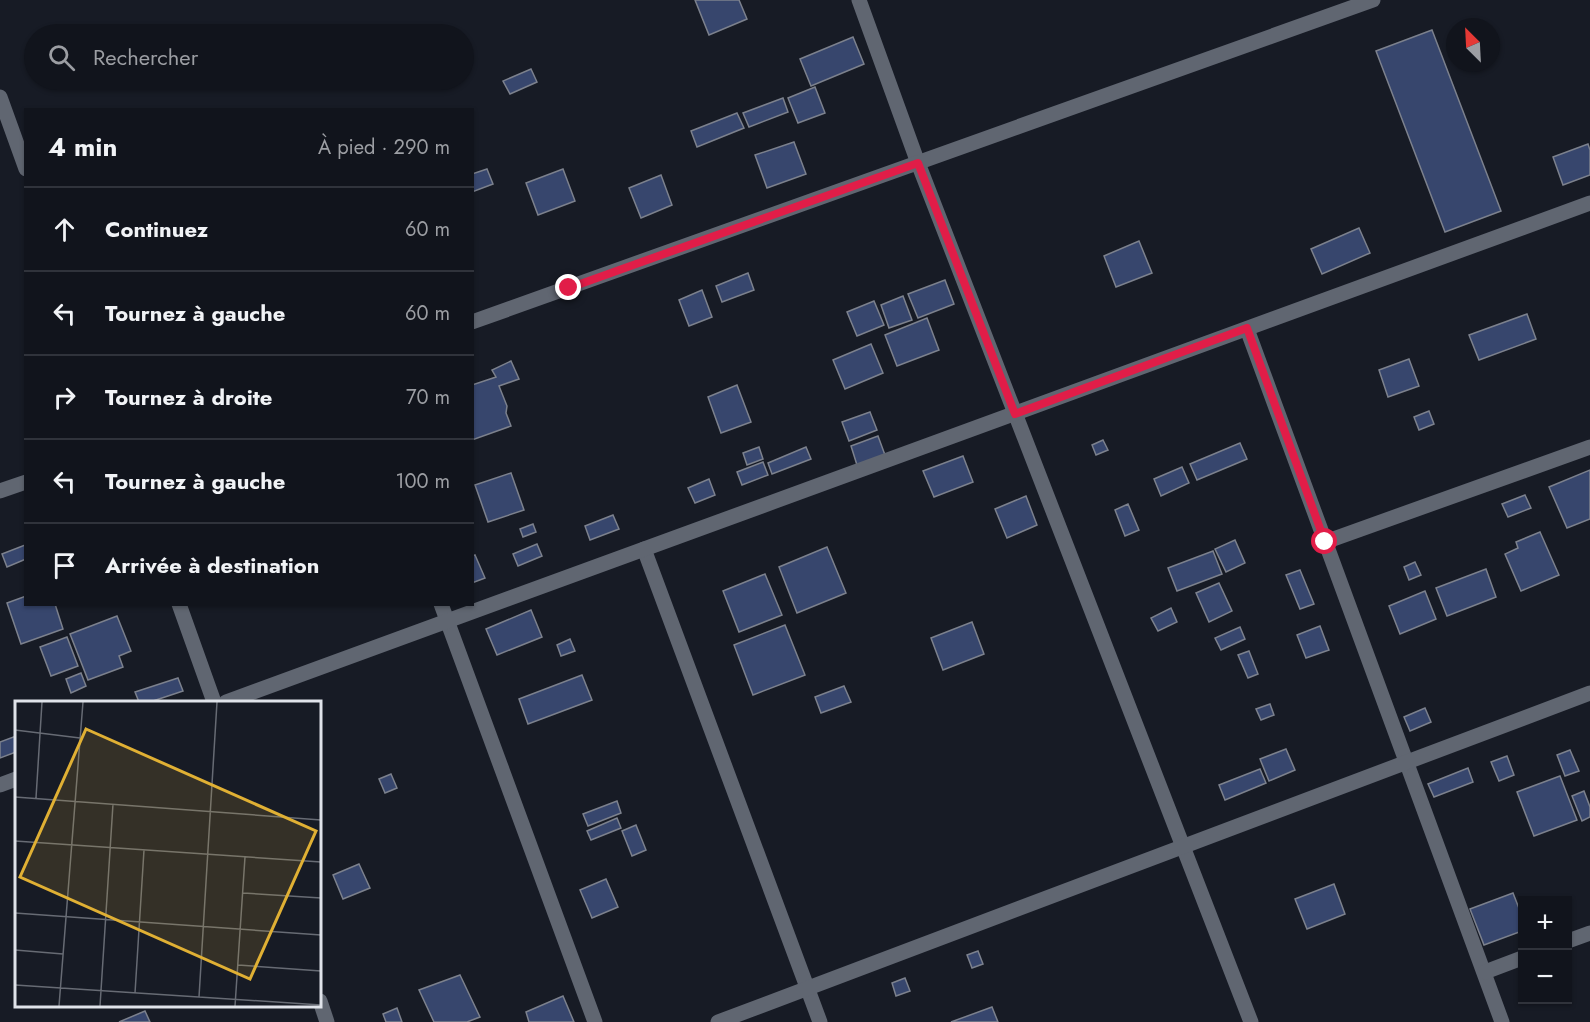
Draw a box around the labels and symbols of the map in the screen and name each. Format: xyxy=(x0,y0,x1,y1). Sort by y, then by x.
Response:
north arrow xyxy=(1446,18,1500,72)
route end xyxy=(555,274,581,300)
route start xyxy=(1311,528,1337,554)
inset map xyxy=(15,701,321,1007)

